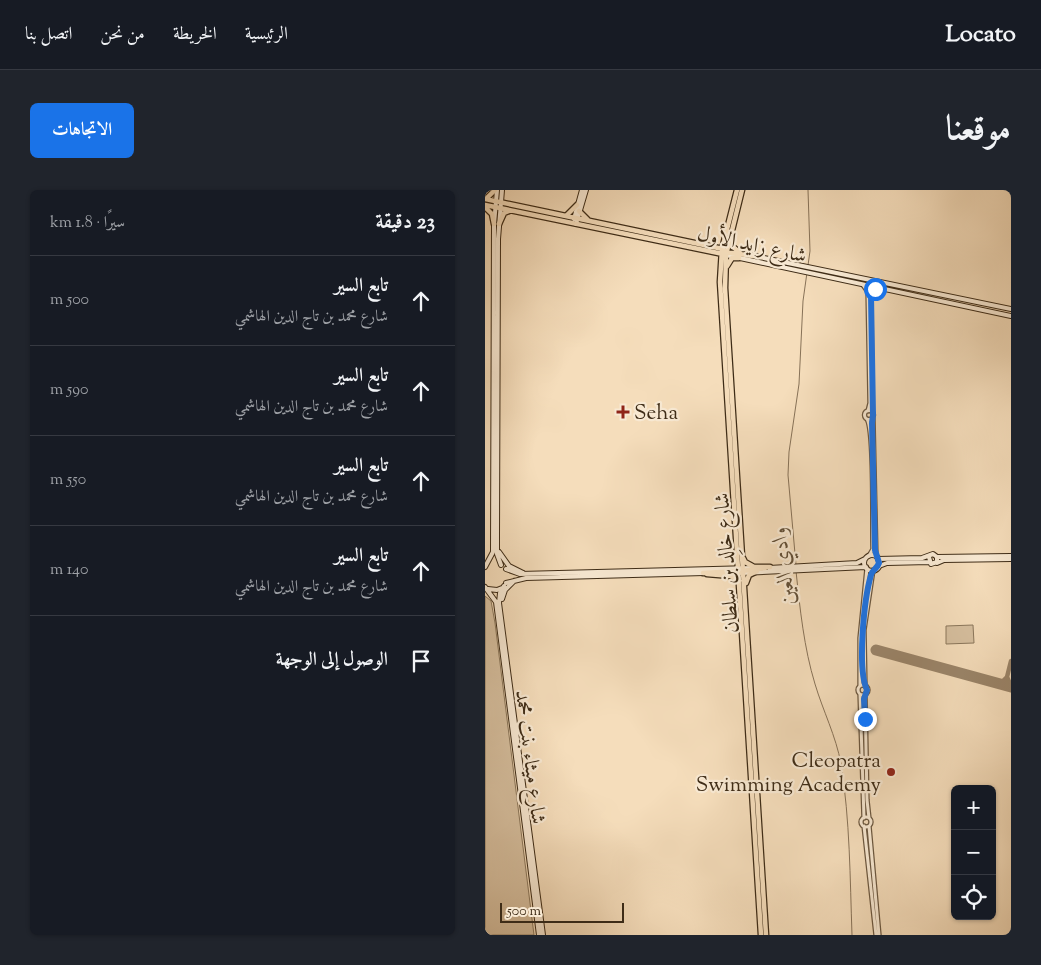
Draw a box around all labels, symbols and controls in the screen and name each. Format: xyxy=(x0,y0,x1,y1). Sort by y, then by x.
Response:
text: Locato xyxy=(945,18,1016,52)
text: اتصل بنا xyxy=(25,22,72,48)
text: من نحن xyxy=(100,22,145,48)
text: الخريطة xyxy=(173,22,217,48)
text: الرئيسية xyxy=(245,22,288,48)
button: الاتجاهات xyxy=(30,103,134,158)
text: موقعنا xyxy=(946,105,1011,156)
text: 23 دقيقة xyxy=(376,208,435,238)
text: سيرًا · 1.8 km xyxy=(50,212,125,235)
street label: شارع زايد الأول xyxy=(694,218,809,273)
text: تابع السير xyxy=(334,273,388,300)
route start xyxy=(864,278,887,301)
icon: ahead xyxy=(407,287,435,315)
text: 500 m xyxy=(50,289,89,312)
text: شارع محمد بن تاج الدين الهاشمي xyxy=(235,306,388,329)
text: تابع السير xyxy=(334,363,388,390)
icon: ahead xyxy=(407,377,435,405)
text: 590 m xyxy=(50,379,88,402)
text: شارع محمد بن تاج الدين الهاشمي xyxy=(235,396,388,419)
place label: Seha xyxy=(634,399,679,429)
marker: Seha xyxy=(616,405,630,419)
text: تابع السير xyxy=(334,453,388,480)
icon: ahead xyxy=(407,467,435,495)
text: 550 m xyxy=(50,469,86,492)
text: شارع محمد بن تاج الدين الهاشمي xyxy=(235,486,388,509)
street label: شارع خالِد بن سلطان xyxy=(708,492,749,634)
water label: وادي العين xyxy=(764,525,806,606)
text: تابع السير xyxy=(334,543,388,570)
icon: ahead xyxy=(407,557,435,585)
text: 140 m xyxy=(50,559,88,582)
text: شارع محمد بن تاج الدين الهاشمي xyxy=(235,576,388,599)
text: الوصول إلى الوجهة xyxy=(276,647,388,674)
icon: arrive xyxy=(407,647,435,675)
street label: شارع ميثاء بنت محمد xyxy=(505,688,552,826)
route end xyxy=(854,708,877,731)
place label: Cleopatra Swimming Academy xyxy=(696,747,882,801)
marker: Cleopatra Swimming Academy xyxy=(885,766,897,778)
map controls xyxy=(951,785,996,920)
button: + xyxy=(951,785,996,830)
button: − xyxy=(951,830,996,875)
button: locate xyxy=(951,875,996,920)
scale bar xyxy=(500,900,624,923)
text: 500 m xyxy=(507,902,541,922)

